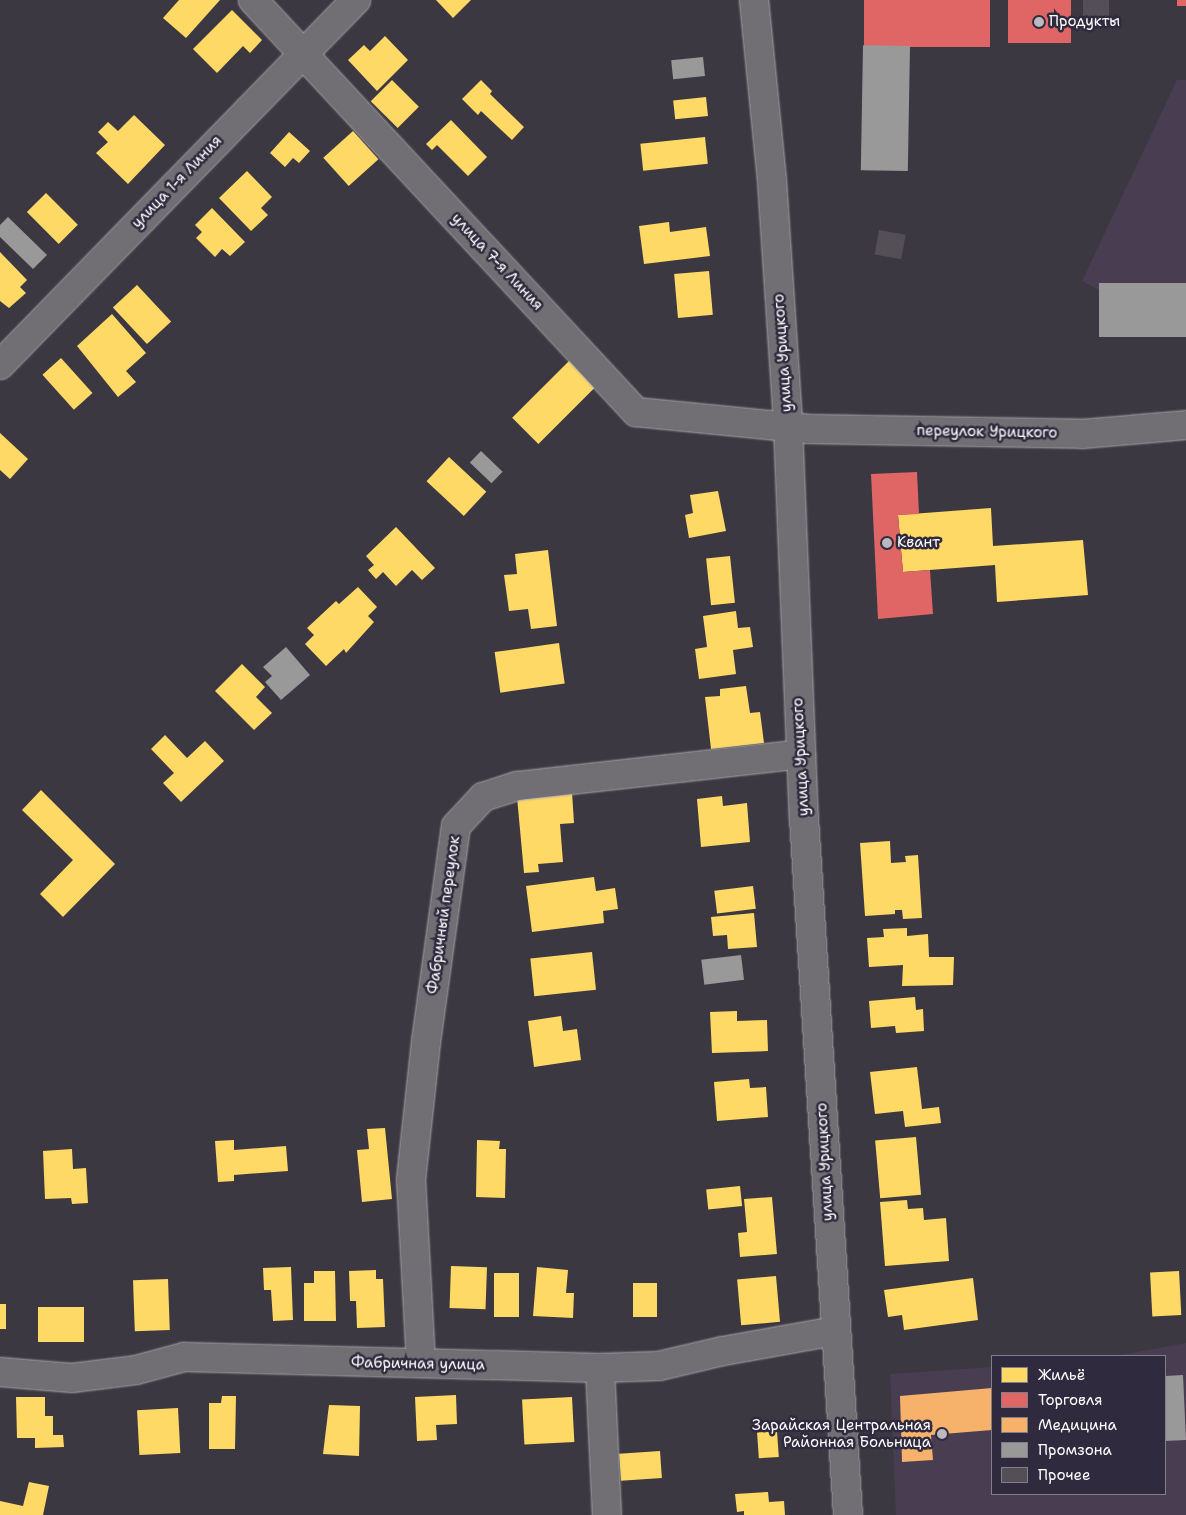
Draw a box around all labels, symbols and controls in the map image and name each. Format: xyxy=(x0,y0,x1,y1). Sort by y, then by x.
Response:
place label: Продукты xyxy=(1049,13,1120,31)
marker: Продукты xyxy=(1033,16,1045,28)
street label: улица 1-я Линия xyxy=(128,132,226,232)
street label: улица 7-я Линия xyxy=(447,210,547,314)
street label: улица Урицкого xyxy=(770,293,796,413)
street label: переулок Урицкого xyxy=(916,422,1058,442)
place label: Квант xyxy=(897,534,940,552)
marker: Квант xyxy=(881,537,893,549)
street label: улица Урицкого xyxy=(789,697,813,817)
street label: Фабричный переулок xyxy=(424,835,464,995)
street label: улица Урицкого xyxy=(813,1102,837,1222)
street label: Фабричная улица xyxy=(351,1354,485,1374)
legend xyxy=(991,1355,1166,1495)
text: Жильё xyxy=(1038,1365,1085,1385)
text: Торговля xyxy=(1038,1390,1103,1410)
text: Медицина xyxy=(1038,1415,1117,1435)
place label: Зарайская Центральная Районная Больница xyxy=(752,1416,931,1451)
marker: Зарайская Центральная Районная Больница xyxy=(935,1427,949,1441)
text: Промзона xyxy=(1038,1440,1112,1460)
text: Прочее xyxy=(1038,1465,1090,1485)

